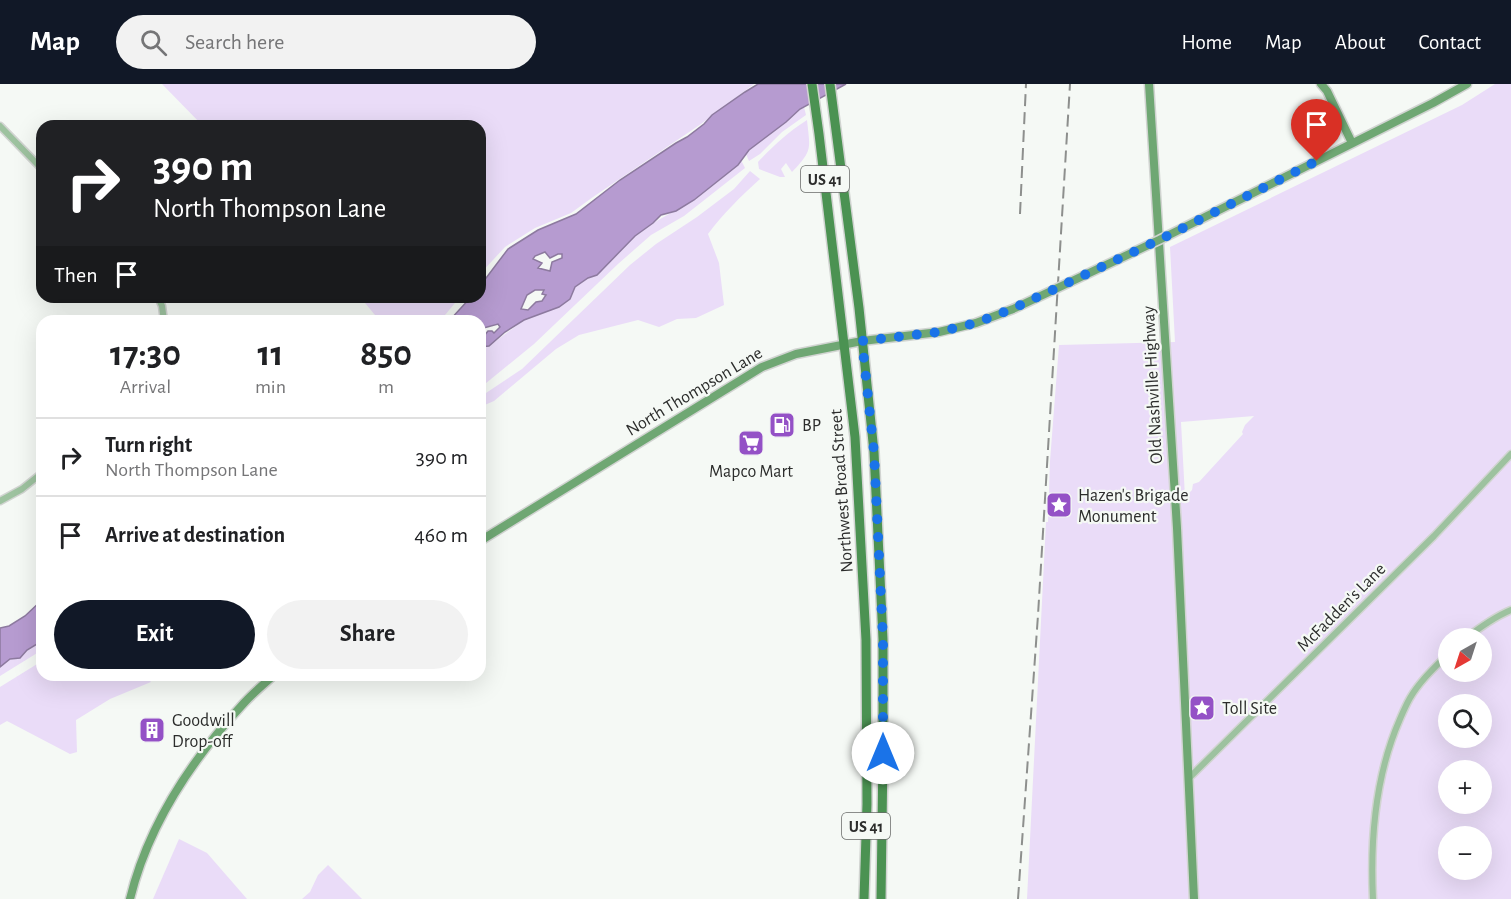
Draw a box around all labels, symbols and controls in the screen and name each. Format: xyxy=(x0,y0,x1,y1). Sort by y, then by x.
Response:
search box xyxy=(116,15,536,69)
icon: search xyxy=(137,26,170,59)
text: Map xyxy=(30,28,80,56)
text: Search here xyxy=(185,31,284,53)
text: Home xyxy=(1181,32,1232,53)
text: Map xyxy=(1265,32,1302,53)
text: About xyxy=(1335,32,1385,53)
text: Contact xyxy=(1418,32,1481,53)
pin xyxy=(1291,99,1342,161)
icon: arrive xyxy=(1300,108,1333,141)
icon: right xyxy=(54,144,132,222)
text: 390 m xyxy=(153,146,254,188)
road number: US 41 xyxy=(801,166,849,192)
text: North Thompson Lane xyxy=(153,195,386,222)
icon: arrive xyxy=(110,258,143,291)
text: Then xyxy=(54,264,98,286)
street label: Old Nashville Highway xyxy=(1140,305,1166,464)
text: 17:30 xyxy=(110,336,181,372)
text: 11 xyxy=(258,336,283,372)
text: 850 xyxy=(360,336,412,372)
street label: North Thompson Lane xyxy=(623,344,766,440)
text: Arrival xyxy=(120,377,171,397)
text: min xyxy=(255,377,286,397)
text: m xyxy=(378,377,394,397)
street label: Northwest Broad Street xyxy=(827,408,857,573)
fuel station icon: BP xyxy=(767,410,797,440)
place label: BP xyxy=(802,417,821,435)
supermarket icon: Mapco Mart xyxy=(736,428,766,458)
text: Turn right xyxy=(105,434,192,456)
icon: right xyxy=(54,441,87,474)
text: 390 m xyxy=(416,446,468,468)
text: North Thompson Lane xyxy=(105,460,278,480)
place label: Mapco Mart xyxy=(709,463,793,481)
place label: Hazen's Brigade Monument xyxy=(1078,487,1189,526)
place icon: Hazen's Brigade Monument xyxy=(1044,490,1074,520)
icon: arrive xyxy=(54,519,87,552)
text: Arrive at destination xyxy=(105,524,285,546)
text: 460 m xyxy=(414,524,468,546)
street label: McFadden's Lane xyxy=(1294,560,1389,655)
button: Exit xyxy=(54,600,255,669)
button: Share xyxy=(267,600,468,669)
north arrow xyxy=(1438,628,1492,682)
map controls xyxy=(1438,628,1492,880)
place icon: Toll Site xyxy=(1187,693,1217,723)
button: search xyxy=(1438,694,1492,748)
place label: Toll Site xyxy=(1222,700,1277,718)
place label: Goodwill Drop-off xyxy=(172,712,235,751)
building icon: Goodwill Drop-off xyxy=(137,715,167,745)
position arrow xyxy=(851,721,915,785)
button: + xyxy=(1438,760,1492,814)
road number: US 41 xyxy=(842,813,890,839)
button: − xyxy=(1438,826,1492,880)

